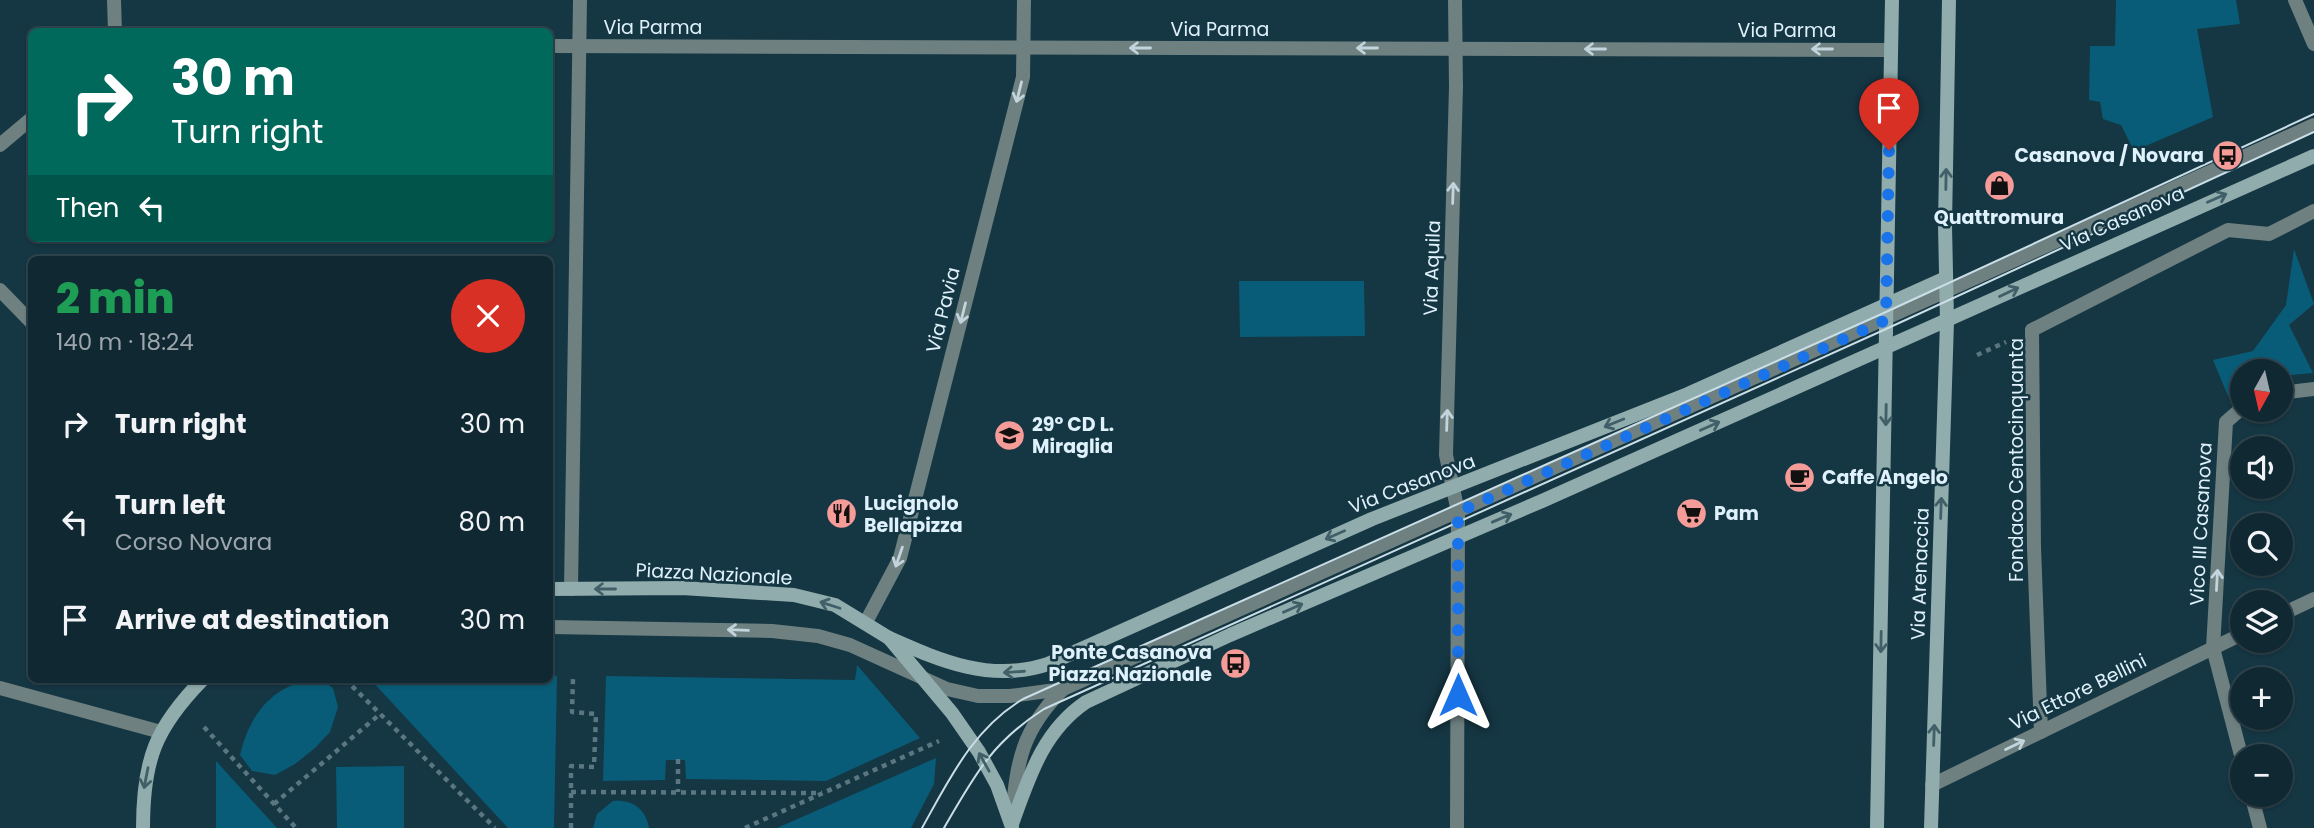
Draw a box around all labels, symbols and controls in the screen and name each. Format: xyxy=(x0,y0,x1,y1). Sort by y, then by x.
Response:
street label: Via Parma xyxy=(604,14,702,41)
street label: Via Parma xyxy=(1171,16,1269,43)
street label: Via Parma xyxy=(1738,17,1836,44)
one-way arrow xyxy=(1129,41,1152,55)
one-way arrow xyxy=(1356,41,1379,55)
one-way arrow xyxy=(1584,42,1607,56)
one-way arrow xyxy=(1811,42,1834,56)
text: 30 m xyxy=(171,44,295,112)
icon: right xyxy=(56,56,147,147)
pin xyxy=(1859,78,1919,150)
one-way arrow xyxy=(1012,80,1025,103)
icon: arrive xyxy=(1870,89,1908,127)
text: Turn right xyxy=(171,109,323,154)
bus stop icon: Casanova / Novara xyxy=(2210,138,2244,172)
place label: Casanova / Novara xyxy=(2015,142,2204,169)
one-way arrow xyxy=(1939,168,1953,191)
shop icon: Quattromura xyxy=(1982,169,2016,203)
street label: Via Casanova xyxy=(2056,180,2188,258)
one-way arrow xyxy=(1447,181,1460,204)
icon: left xyxy=(133,189,171,227)
text: Then xyxy=(56,190,119,226)
one-way arrow xyxy=(2205,191,2227,204)
place label: Quattromura xyxy=(1934,204,2064,231)
street label: Via Aquila xyxy=(1417,220,1447,316)
street label: Via Pavia xyxy=(919,264,967,356)
text: 2 min xyxy=(56,269,174,328)
button: close xyxy=(451,279,525,353)
one-way arrow xyxy=(1998,284,2019,298)
one-way arrow xyxy=(956,301,969,324)
text: 140 m · 18:24 xyxy=(56,326,194,358)
street label: Fondaco Centocinquanta xyxy=(2003,338,2030,582)
north arrow xyxy=(2230,359,2292,422)
map controls xyxy=(2230,359,2293,807)
one-way arrow xyxy=(1879,403,1893,426)
icon: right xyxy=(56,405,94,443)
text: Turn right xyxy=(115,406,247,442)
text: 30 m xyxy=(460,406,525,442)
one-way arrow xyxy=(1441,409,1454,432)
place label: 29° CD L. Miraglia xyxy=(1032,411,1114,460)
school or university icon: 29° CD L. Miraglia xyxy=(992,418,1026,452)
one-way arrow xyxy=(1604,418,1626,431)
one-way arrow xyxy=(1699,419,1720,432)
button: sound xyxy=(2230,436,2293,499)
street label: Vico III Casanova xyxy=(2183,442,2219,606)
street label: Via Casanova xyxy=(1345,447,1479,521)
cafe icon: Caffe Angelo xyxy=(1782,460,1816,494)
place label: Caffe Angelo xyxy=(1822,464,1948,491)
text: Turn left xyxy=(115,487,226,523)
place label: Lucignolo Bellapizza xyxy=(864,490,963,539)
supermarket icon: Pam xyxy=(1674,496,1708,530)
restaurant icon: Lucignolo Bellapizza xyxy=(824,497,858,531)
one-way arrow xyxy=(1934,497,1948,520)
place label: Pam xyxy=(1714,500,1759,527)
icon: left xyxy=(56,503,94,541)
text: 80 m xyxy=(459,504,525,540)
street label: Via Arenaccia xyxy=(1904,507,1936,641)
one-way arrow xyxy=(1491,511,1512,524)
button: search xyxy=(2230,513,2293,576)
text: Corso Novara xyxy=(115,526,272,558)
one-way arrow xyxy=(1325,529,1346,542)
one-way arrow xyxy=(892,545,905,567)
street label: Piazza Nazionale xyxy=(635,556,793,592)
one-way arrow xyxy=(2211,569,2224,592)
one-way arrow xyxy=(593,582,616,596)
button: layers xyxy=(2230,590,2293,653)
one-way arrow xyxy=(820,598,842,610)
icon: arrive xyxy=(56,601,94,639)
one-way arrow xyxy=(1282,601,1303,614)
text: Arrive at destination xyxy=(115,602,390,638)
text: 30 m xyxy=(460,602,525,638)
one-way arrow xyxy=(727,623,750,636)
one-way arrow xyxy=(1874,630,1888,653)
place label: Ponte Casanova Piazza Nazionale xyxy=(1049,639,1212,688)
bus stop icon: Ponte Casanova Piazza Nazionale xyxy=(1218,646,1252,680)
street label: Via Ettore Bellini xyxy=(2005,647,2151,737)
position arrow xyxy=(1421,658,1495,732)
one-way arrow xyxy=(1003,666,1026,679)
button: + xyxy=(2230,667,2293,730)
one-way arrow xyxy=(1927,724,1940,747)
one-way arrow xyxy=(2004,737,2025,751)
button: − xyxy=(2230,744,2293,807)
one-way arrow xyxy=(977,752,991,772)
one-way arrow xyxy=(139,766,152,789)

